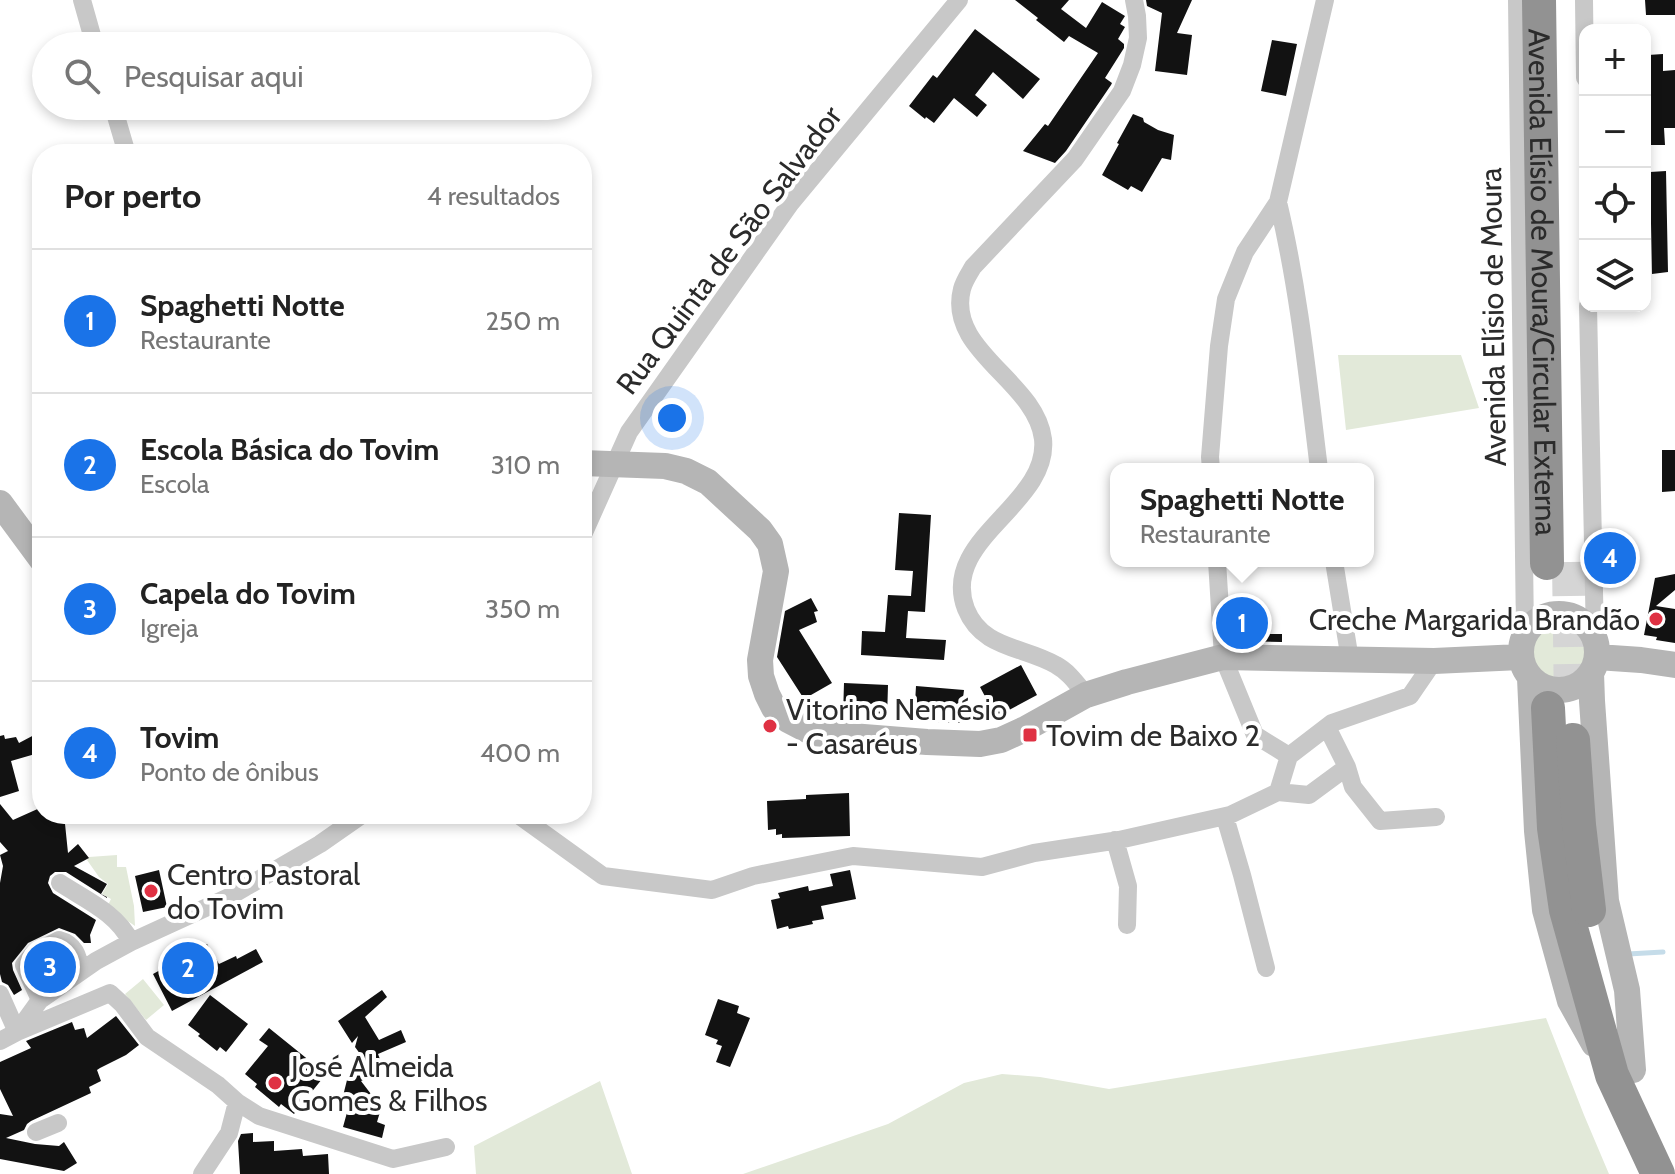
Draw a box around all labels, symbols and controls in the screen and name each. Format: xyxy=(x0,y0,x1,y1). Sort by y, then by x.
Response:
map controls xyxy=(1579,24,1651,312)
button: + xyxy=(1579,24,1651,96)
street label: Avenida Elísio de Moura/Circular Externa xyxy=(1521,28,1565,537)
search box xyxy=(32,32,592,120)
icon: search xyxy=(60,54,104,98)
text: Pesquisar aqui xyxy=(124,58,304,95)
button: − xyxy=(1579,96,1651,168)
street label: Rua Quinta de São Salvador xyxy=(608,98,850,402)
street label: Avenida Elísio de Moura xyxy=(1472,167,1514,467)
button: locate xyxy=(1579,168,1651,240)
text: Por perto xyxy=(64,175,201,217)
text: 4 resultados xyxy=(427,180,560,212)
button: layers xyxy=(1579,240,1651,312)
text: Spaghetti Notte xyxy=(140,287,345,324)
text: 1 xyxy=(85,305,95,337)
text: 250 m xyxy=(486,305,560,337)
text: Restaurante xyxy=(140,324,271,356)
your location xyxy=(652,398,692,438)
text: Escola Básica do Tovim xyxy=(140,431,439,468)
text: 2 xyxy=(83,449,97,481)
text: 310 m xyxy=(491,449,560,481)
popup xyxy=(1110,463,1374,567)
text: Escola xyxy=(140,468,210,500)
text: Spaghetti Notte xyxy=(1140,481,1344,518)
text: Restaurante xyxy=(1140,518,1271,550)
pin: 4 xyxy=(1584,528,1636,588)
text: Capela do Tovim xyxy=(140,575,356,612)
text: 3 xyxy=(83,593,97,625)
text: 350 m xyxy=(485,593,560,625)
pin: 1 xyxy=(1216,593,1268,653)
place label: Creche Margarida Brandão xyxy=(1309,601,1640,638)
marker: Creche Margarida Brandão xyxy=(1647,610,1665,628)
text: Igreja xyxy=(140,612,198,644)
place label: Vitorino Nemésio - Casaréus xyxy=(786,691,1007,762)
marker: Vitorino Nemésio - Casaréus xyxy=(761,717,779,735)
place label: Tovim de Baixo 2 xyxy=(1046,717,1260,754)
text: Tovim xyxy=(140,719,219,756)
marker: Tovim de Baixo 2 xyxy=(1021,726,1039,744)
text: 4 xyxy=(82,737,98,769)
text: 400 m xyxy=(480,737,560,769)
text: Ponto de ônibus xyxy=(140,756,319,788)
place label: Centro Pastoral do Tovim xyxy=(167,856,360,927)
marker: Centro Pastoral do Tovim xyxy=(142,882,160,900)
pin: 3 xyxy=(24,937,76,997)
pin: 2 xyxy=(162,938,214,998)
place label: José Almeida Gomes & Filhos xyxy=(290,1048,488,1119)
marker: José Almeida Gomes & Filhos xyxy=(266,1074,284,1092)

